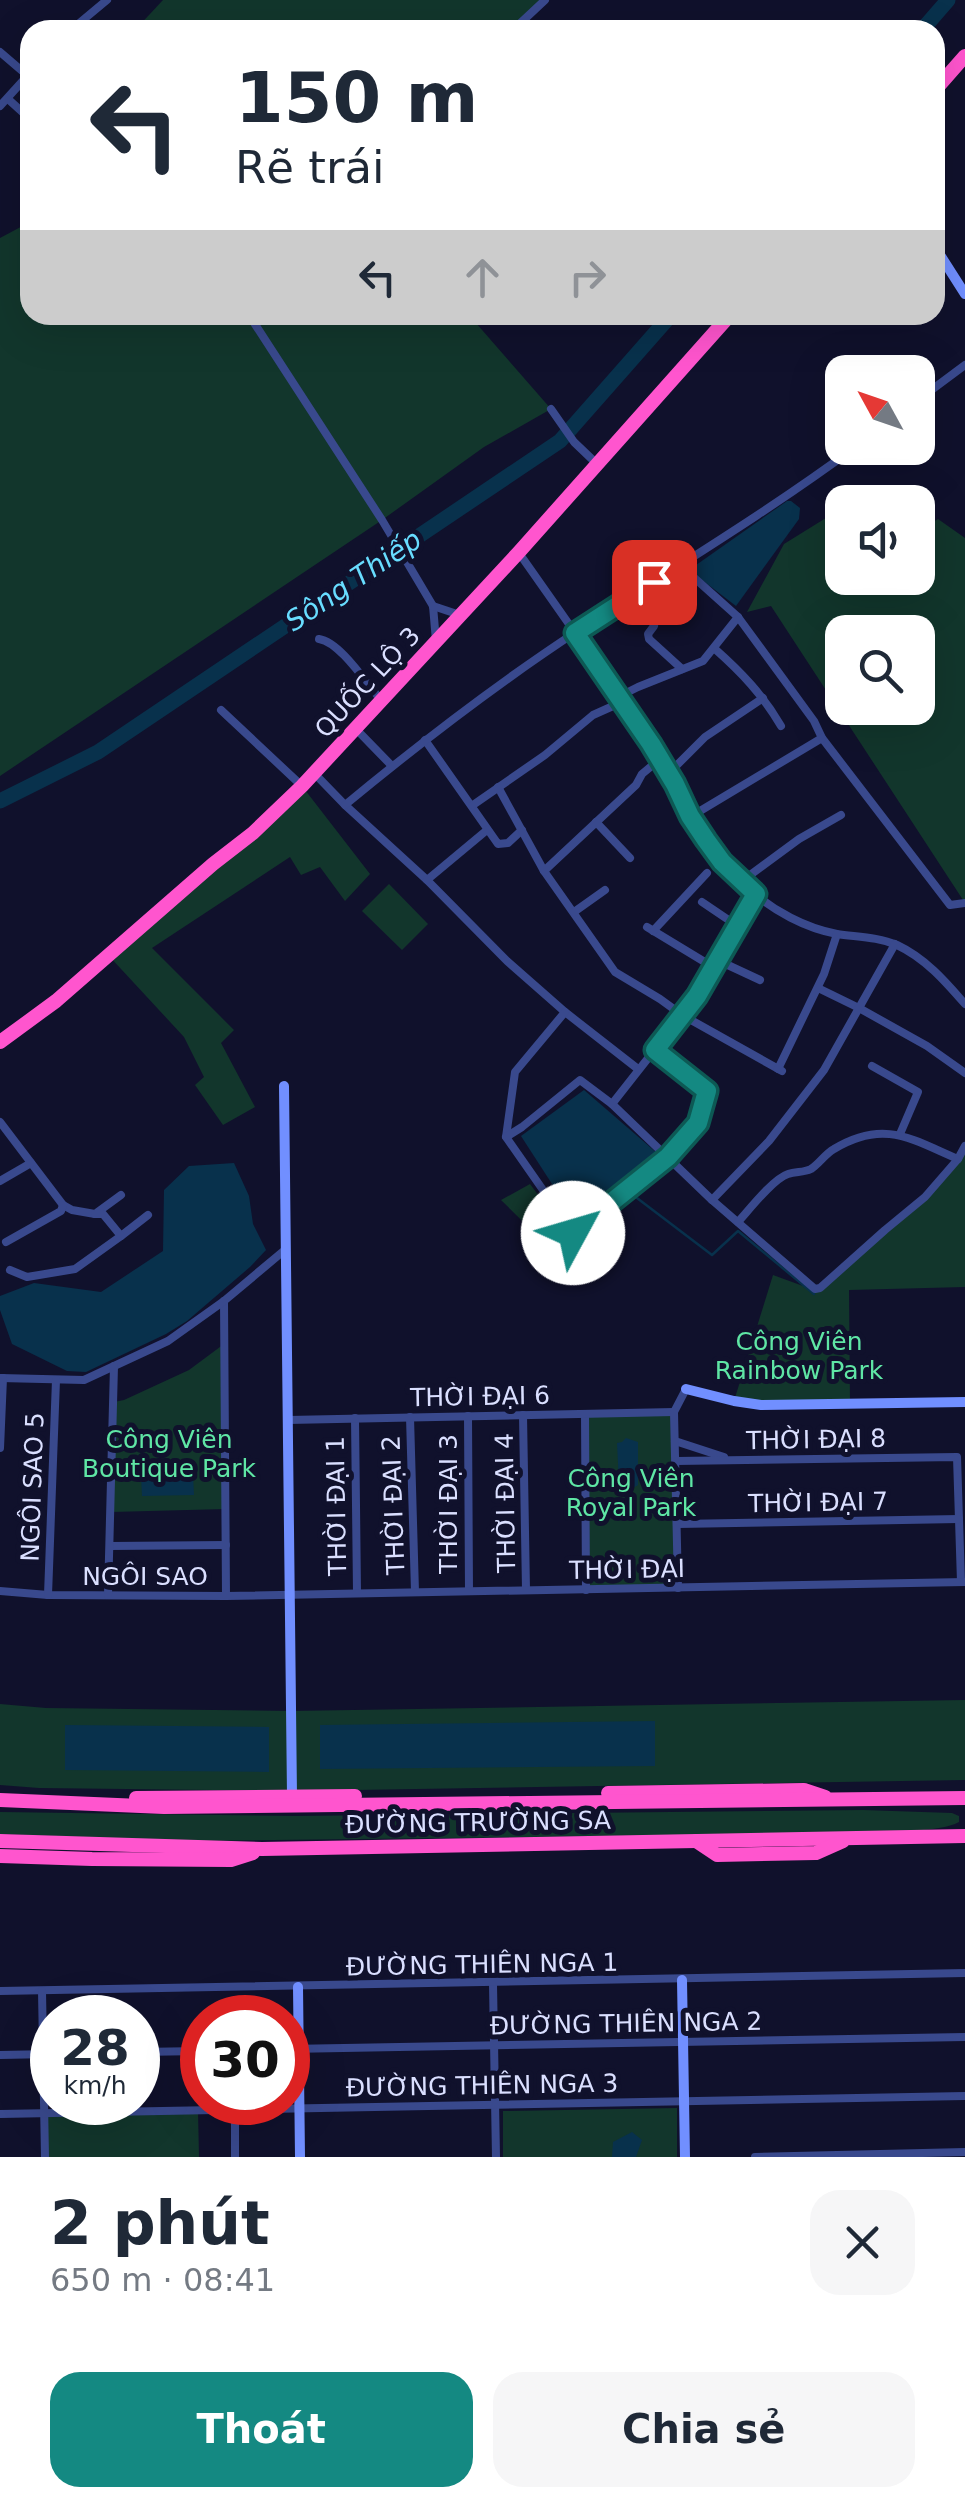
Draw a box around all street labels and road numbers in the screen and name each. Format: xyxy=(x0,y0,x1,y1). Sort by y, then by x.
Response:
street label: QUỐC LỘ 3 xyxy=(307,619,426,744)
street label: THỜI ĐẠI 6 xyxy=(409,1380,550,1412)
street label: NGÔI SAO 5 xyxy=(14,1412,50,1562)
street label: THỜI ĐẠI 8 xyxy=(745,1423,886,1455)
street label: THỜI ĐẠI 4 xyxy=(489,1433,521,1574)
street label: THỜI ĐẠI 3 xyxy=(433,1434,463,1575)
street label: THỜI ĐẠI 2 xyxy=(376,1435,410,1576)
street label: THỜI ĐẠI 1 xyxy=(320,1436,352,1577)
street label: THỜI ĐẠI 7 xyxy=(747,1486,888,1518)
street label: THỜI ĐẠI xyxy=(568,1553,685,1585)
street label: NGÔI SAO xyxy=(82,1561,208,1591)
street label: ĐƯỜNG TRƯỜNG SA xyxy=(345,1805,611,1839)
street label: ĐƯỜNG THIÊN NGA 1 xyxy=(345,1947,619,1981)
street label: ĐƯỜNG THIÊN NGA 2 xyxy=(489,2006,763,2040)
street label: ĐƯỜNG THIÊN NGA 3 xyxy=(345,2068,619,2102)

